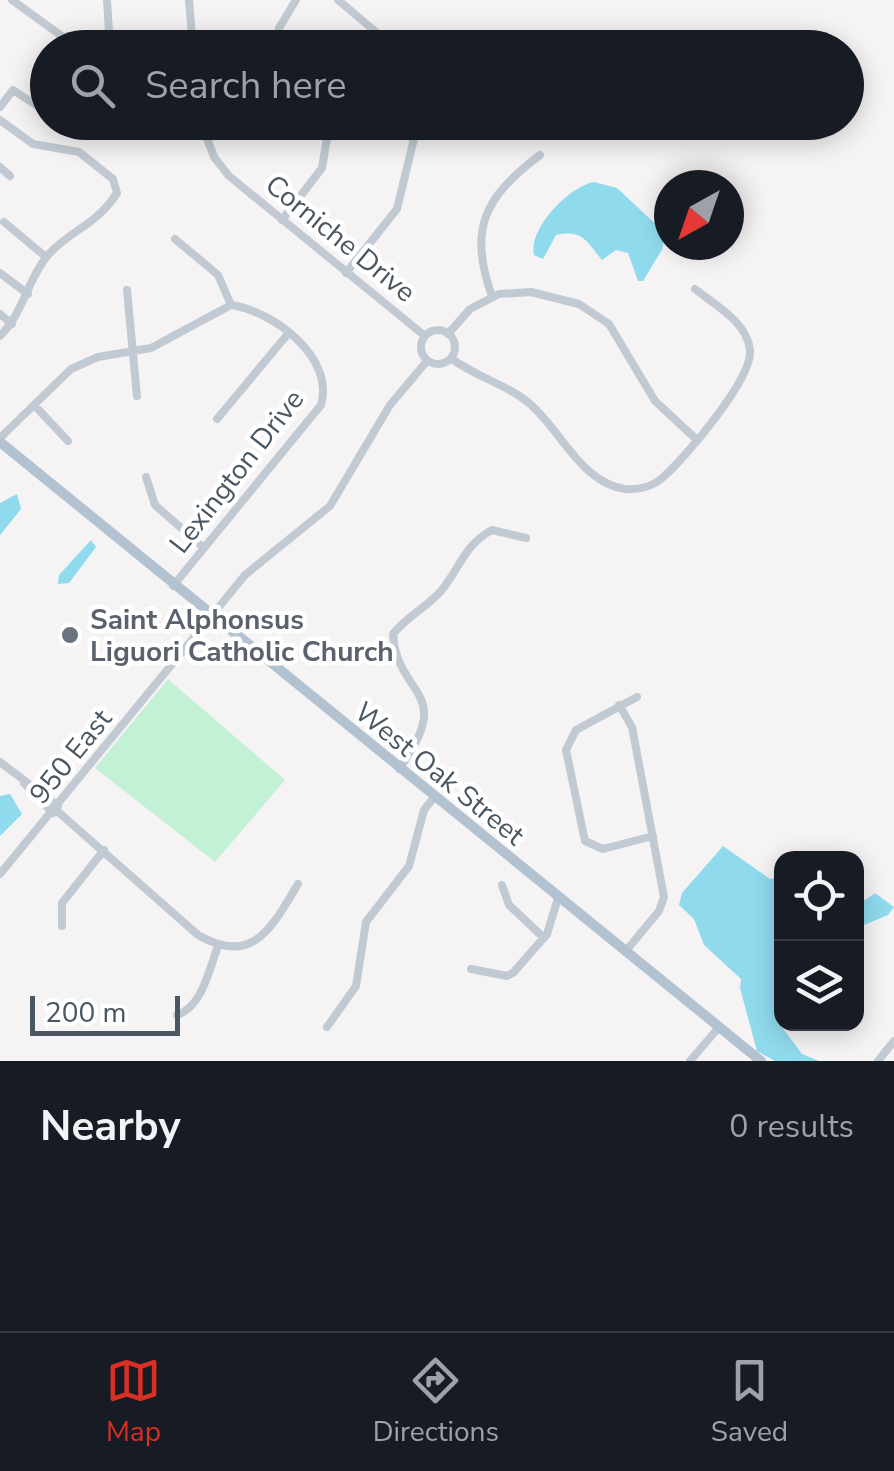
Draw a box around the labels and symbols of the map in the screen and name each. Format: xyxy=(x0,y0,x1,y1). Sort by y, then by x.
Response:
street label: Corniche Drive xyxy=(257,166,424,311)
north arrow xyxy=(654,170,744,260)
street label: Lexington Drive xyxy=(161,382,313,561)
place label: Saint Alphonsus Liguori Catholic Church xyxy=(90,601,394,671)
marker: Saint Alphonsus Liguori Catholic Church xyxy=(59,624,81,646)
street label: West Oak Street xyxy=(346,693,532,854)
street label: 950 East xyxy=(21,701,121,812)
scale bar xyxy=(30,991,180,1036)

